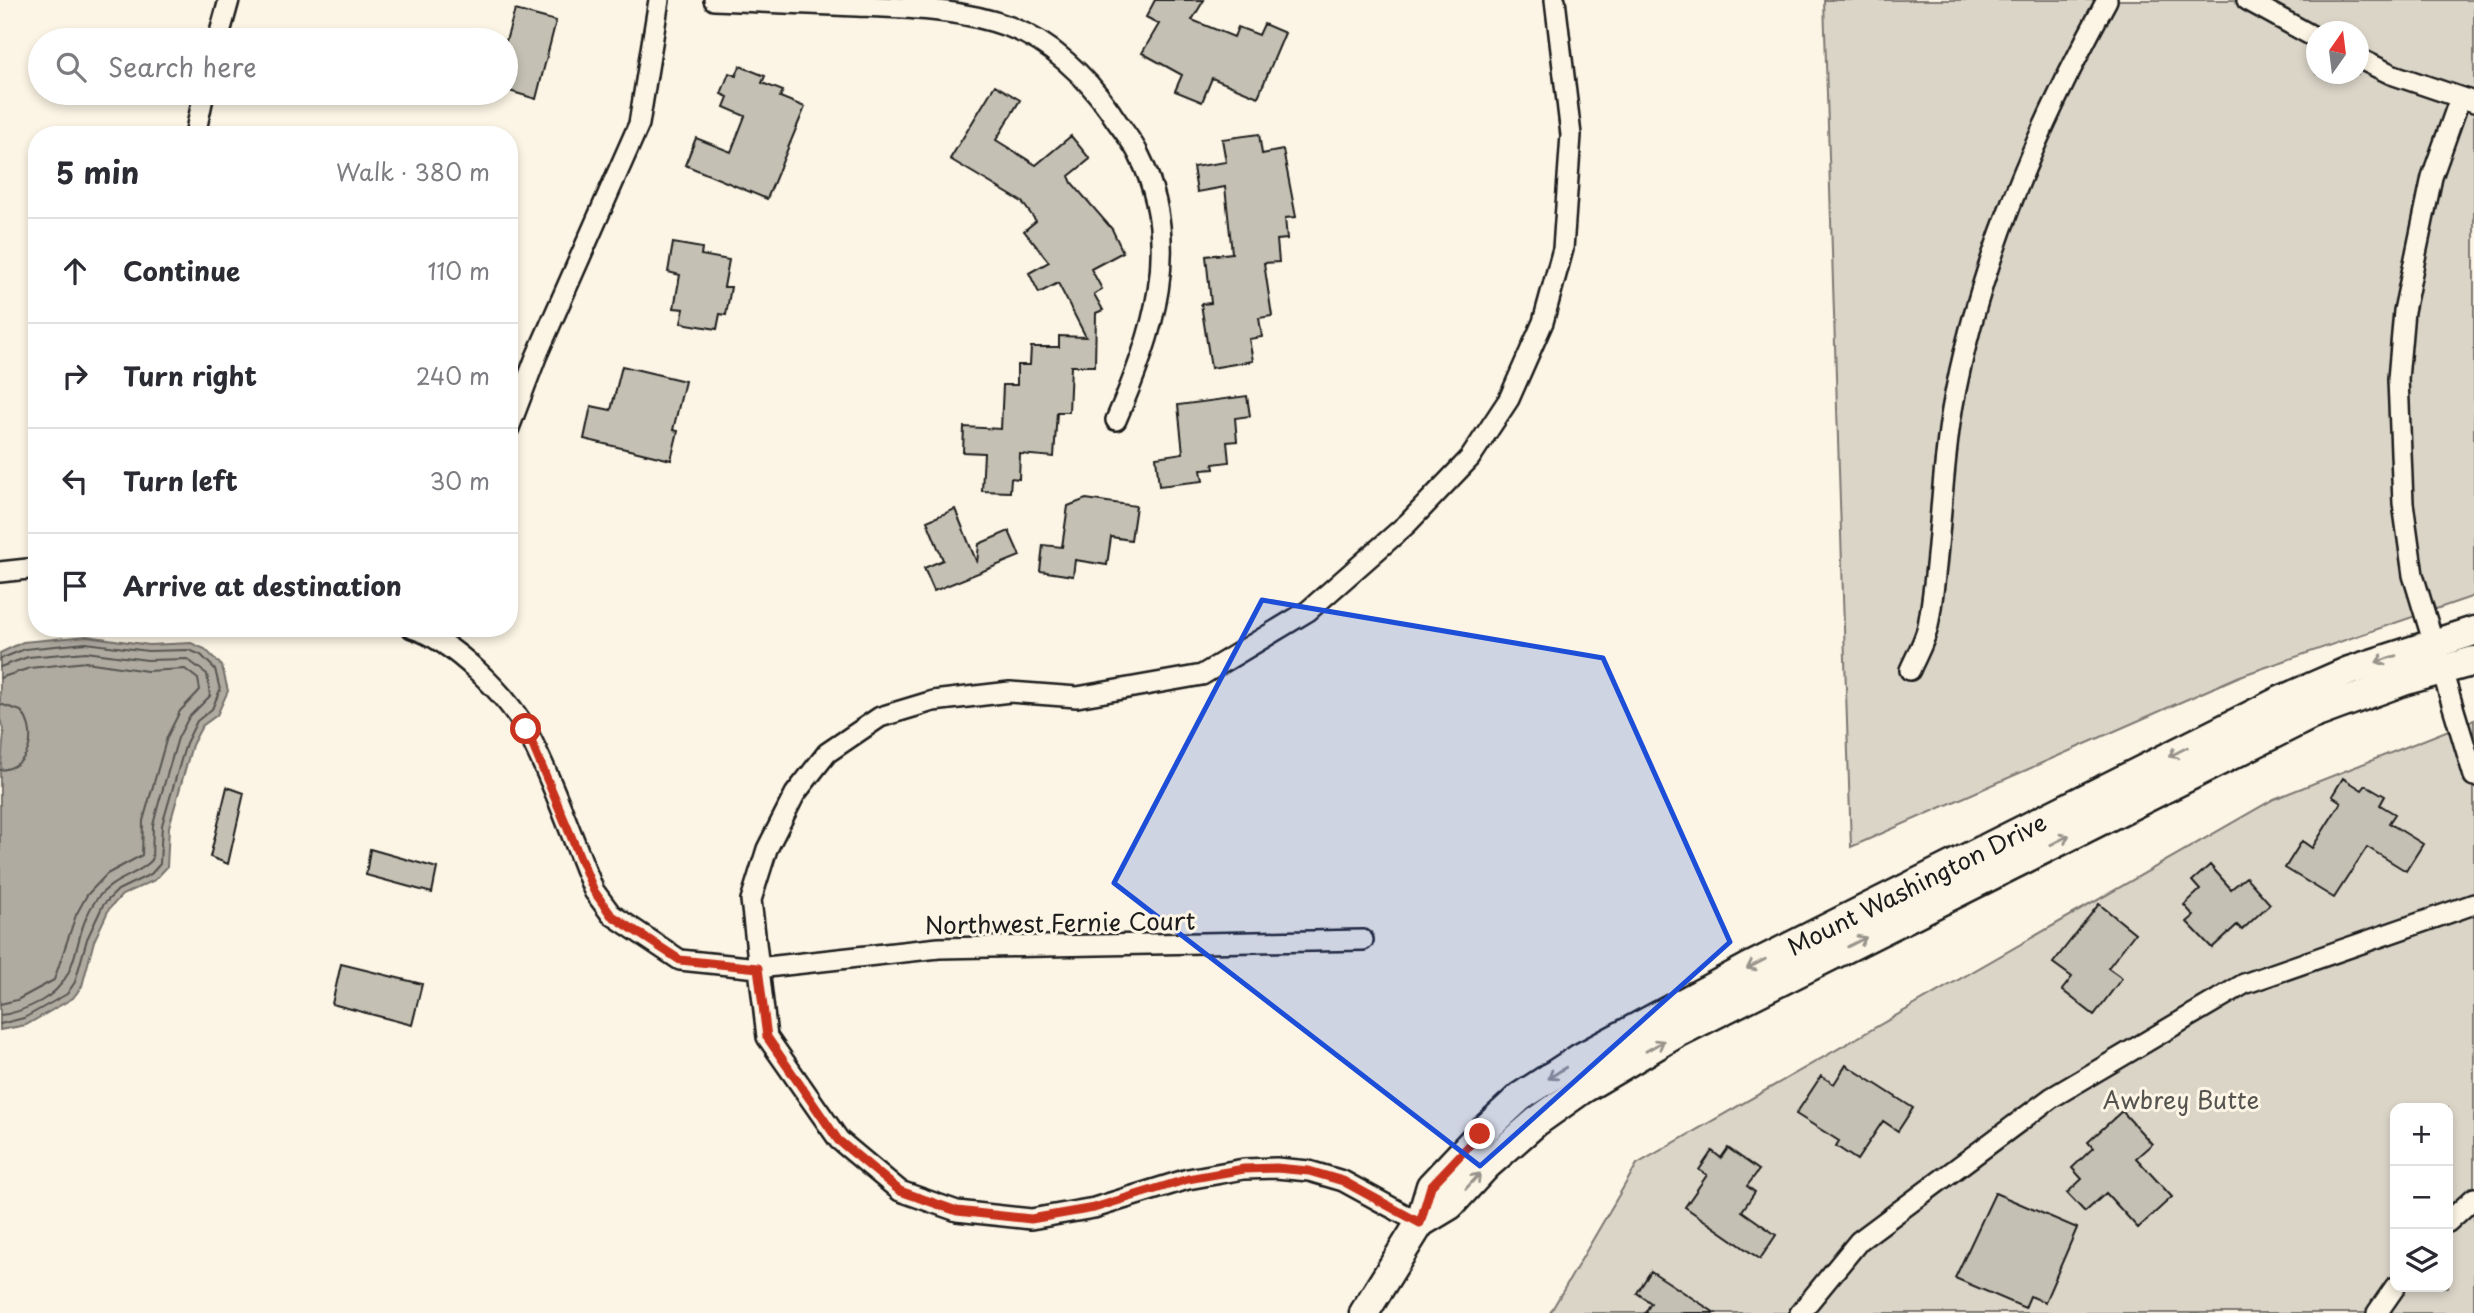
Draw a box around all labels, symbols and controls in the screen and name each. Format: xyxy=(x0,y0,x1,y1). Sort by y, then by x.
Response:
north arrow xyxy=(2306,21,2369,84)
search box xyxy=(28,28,518,105)
text: Search here xyxy=(108,47,257,86)
icon: search xyxy=(52,48,90,86)
text: 5 min xyxy=(56,149,139,194)
text: Walk · 380 m xyxy=(336,154,490,189)
text: Continue xyxy=(123,251,240,290)
icon: ahead xyxy=(56,252,94,290)
text: 110 m xyxy=(428,253,490,288)
text: Turn right xyxy=(123,356,257,395)
icon: right xyxy=(56,357,94,395)
text: 240 m xyxy=(416,358,490,393)
text: Turn left xyxy=(123,461,238,500)
icon: left xyxy=(56,462,94,500)
text: 30 m xyxy=(429,463,490,498)
text: Arrive at destination xyxy=(123,566,402,605)
icon: arrive xyxy=(56,567,94,605)
one-way arrow xyxy=(2375,654,2397,667)
route start xyxy=(510,713,541,744)
one-way arrow xyxy=(2168,745,2189,759)
street label: Mount Washington Drive xyxy=(1780,803,2052,964)
one-way arrow xyxy=(2049,832,2070,846)
street label: Northwest Fernie Court xyxy=(924,902,1196,942)
one-way arrow xyxy=(1846,935,1867,949)
one-way arrow xyxy=(1746,958,1767,971)
one-way arrow xyxy=(1645,1039,1665,1053)
one-way arrow xyxy=(1547,1067,1567,1081)
park label: Awbrey Butte xyxy=(2103,1081,2259,1117)
map controls xyxy=(2390,1103,2453,1292)
button: + xyxy=(2390,1103,2453,1166)
route end xyxy=(1464,1118,1495,1149)
button: − xyxy=(2390,1166,2453,1229)
one-way arrow xyxy=(1464,1173,1481,1190)
button: layers xyxy=(2390,1229,2453,1292)

